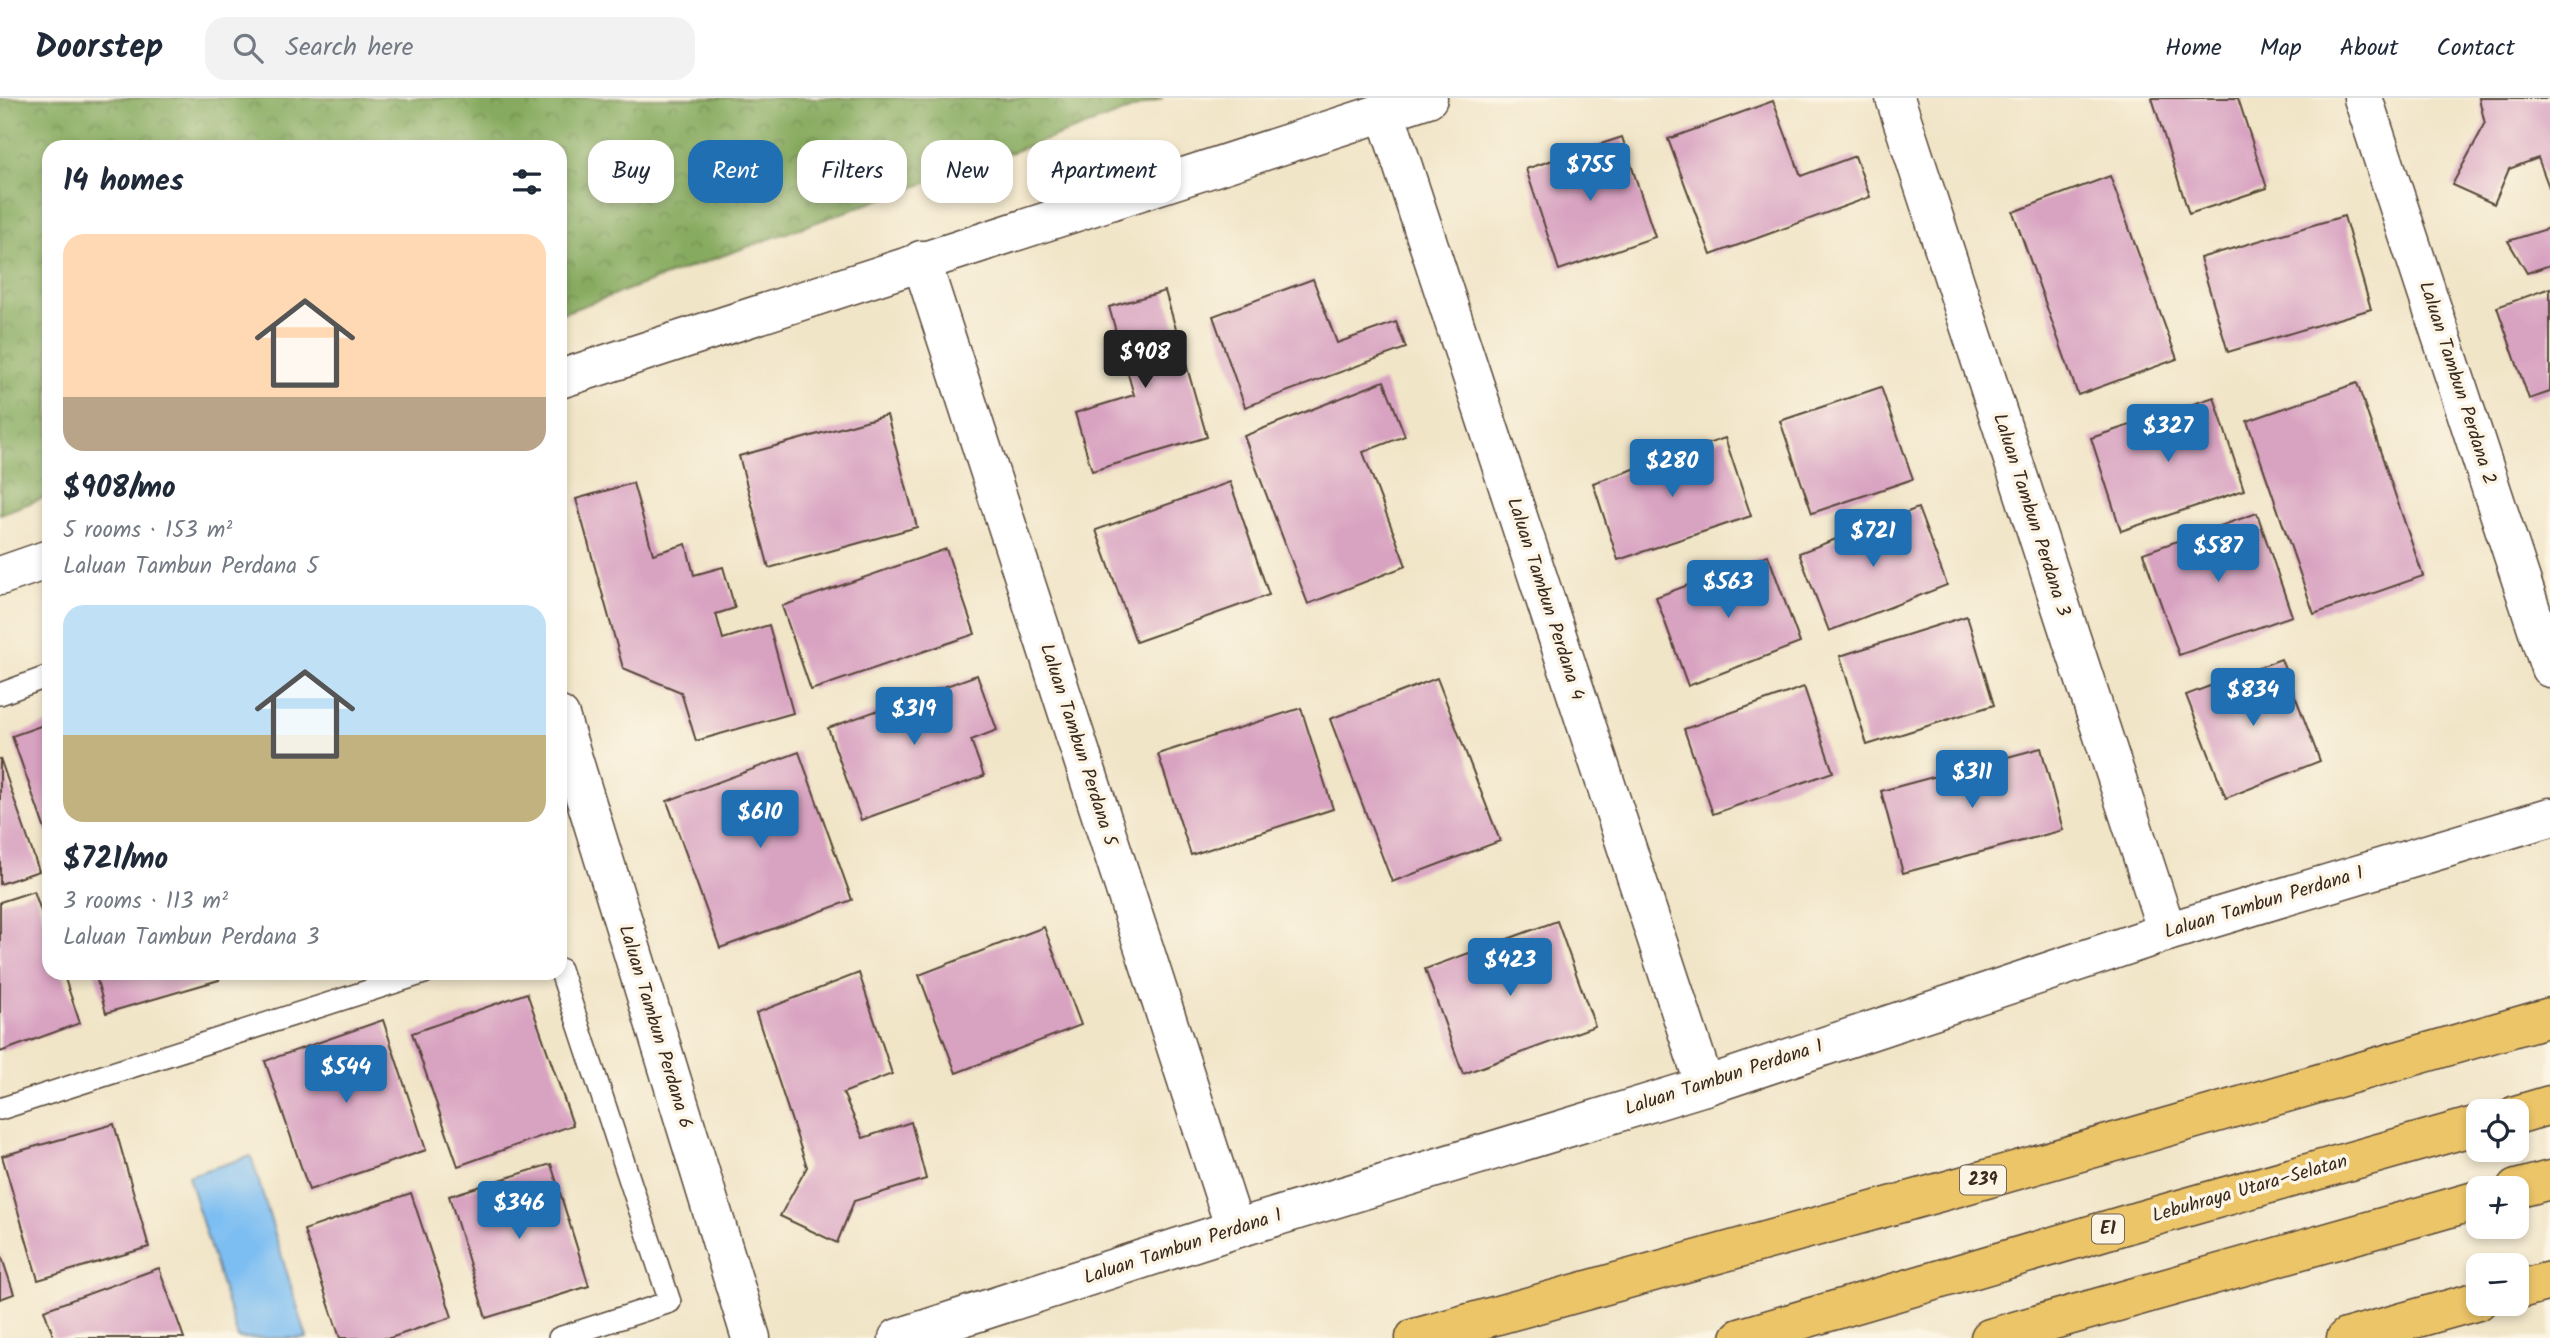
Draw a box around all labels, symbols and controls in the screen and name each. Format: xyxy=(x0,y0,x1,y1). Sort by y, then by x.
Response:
search box xyxy=(205,17,695,80)
text: Doorstep xyxy=(35,22,163,75)
text: Search here xyxy=(285,27,413,69)
icon: search xyxy=(229,29,267,67)
text: Home xyxy=(2165,29,2222,68)
text: Map xyxy=(2260,29,2302,68)
text: About xyxy=(2340,29,2398,68)
text: Contact xyxy=(2436,29,2515,68)
chip: Buy xyxy=(588,140,674,203)
chip: Rent xyxy=(688,140,783,203)
chip: Filters xyxy=(797,140,907,203)
chip: New xyxy=(921,140,1013,203)
chip: Apartment xyxy=(1027,140,1181,203)
pin: $755 xyxy=(1549,144,1631,203)
text: $755 xyxy=(1566,148,1614,184)
text: 14 homes xyxy=(63,158,184,206)
icon: filters xyxy=(508,163,546,201)
street label: Laluan Tambun Perdana 2 xyxy=(2410,278,2504,488)
icon: home xyxy=(242,280,368,406)
pin: $908 xyxy=(1104,330,1186,390)
text: $908 xyxy=(1120,335,1170,371)
pin: $327 xyxy=(2127,404,2209,464)
text: $327 xyxy=(2143,409,2193,445)
street label: Laluan Tambun Perdana 3 xyxy=(1984,410,2078,621)
pin: $280 xyxy=(1631,440,1713,499)
text: $280 xyxy=(1646,444,1698,480)
text: $908/mo xyxy=(63,465,176,513)
street label: Laluan Tambun Perdana 4 xyxy=(1498,494,1592,704)
pin: $721 xyxy=(1832,510,1914,569)
text: 5 rooms · 153 m² xyxy=(63,513,232,549)
text: $721 xyxy=(1851,514,1895,550)
pin: $587 xyxy=(2177,524,2259,584)
text: $587 xyxy=(2193,529,2243,565)
text: Laluan Tambun Perdana 5 xyxy=(63,549,319,585)
pin: $563 xyxy=(1687,560,1769,620)
text: $563 xyxy=(1703,565,1753,601)
street label: Laluan Tambun Perdana 5 xyxy=(1031,640,1125,852)
icon: home xyxy=(242,651,368,777)
pin: $834 xyxy=(2212,668,2294,728)
text: $834 xyxy=(2227,673,2279,709)
pin: $319 xyxy=(873,688,955,747)
text: $319 xyxy=(892,692,936,728)
pin: $311 xyxy=(1931,750,2013,810)
text: $311 xyxy=(1952,755,1992,791)
pin: $610 xyxy=(719,790,801,850)
text: $610 xyxy=(738,795,782,831)
text: $721/mo xyxy=(63,836,168,884)
street label: Laluan Tambun Perdana 1 xyxy=(2161,858,2367,948)
text: 3 rooms · 113 m² xyxy=(63,884,228,920)
text: Laluan Tambun Perdana 3 xyxy=(63,920,319,956)
street label: Laluan Tambun Perdana 6 xyxy=(610,921,700,1133)
pin: $423 xyxy=(1469,939,1551,998)
text: $423 xyxy=(1484,943,1536,979)
street label: Laluan Tambun Perdana 1 xyxy=(1621,1032,1827,1124)
pin: $544 xyxy=(305,1046,387,1105)
text: $544 xyxy=(321,1050,371,1086)
map controls xyxy=(2466,1099,2529,1316)
button: locate xyxy=(2466,1099,2529,1162)
street label: Lebuhraya Utara–Selatan xyxy=(2149,1147,2351,1231)
road number: 239 xyxy=(1960,1166,2006,1195)
button: + xyxy=(2466,1176,2529,1239)
pin: $346 xyxy=(478,1182,560,1241)
text: $346 xyxy=(493,1186,545,1222)
street label: Laluan Tambun Perdana 1 xyxy=(1080,1201,1286,1293)
road number: E1 xyxy=(2092,1214,2124,1244)
button: − xyxy=(2466,1253,2529,1316)

